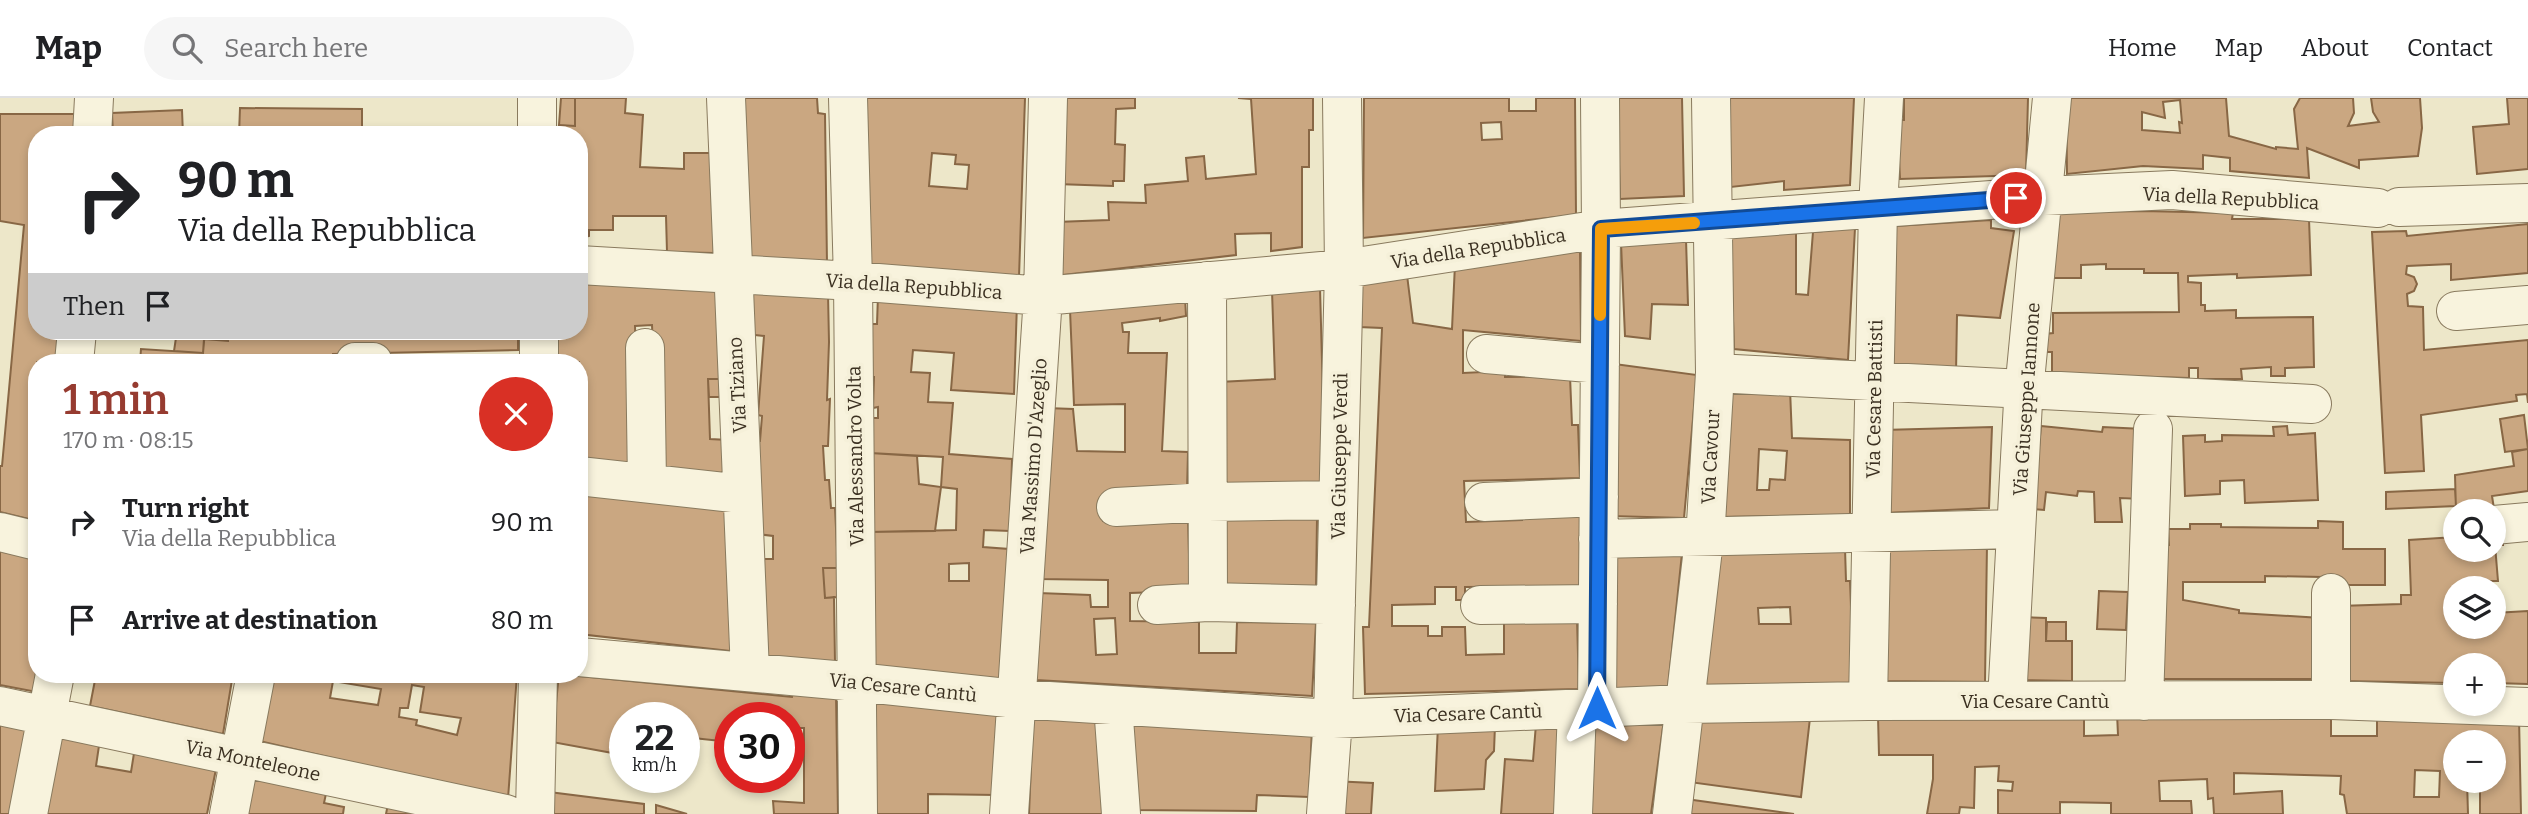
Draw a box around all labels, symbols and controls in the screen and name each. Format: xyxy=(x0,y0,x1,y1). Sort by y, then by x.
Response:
search box xyxy=(144,17,634,80)
text: Map xyxy=(35,28,102,68)
icon: search xyxy=(168,29,206,67)
text: Search here xyxy=(224,33,368,64)
text: Home xyxy=(2108,34,2177,62)
text: Map xyxy=(2215,34,2263,62)
text: About xyxy=(2301,34,2369,62)
text: Contact xyxy=(2407,34,2493,62)
text: 90 m xyxy=(178,151,294,210)
icon: right xyxy=(63,154,154,245)
pin xyxy=(1986,168,2046,228)
icon: arrive xyxy=(1997,179,2035,217)
street label: Via della Repubblica xyxy=(2142,182,2321,215)
text: Via della Repubblica xyxy=(178,211,476,249)
street label: Via della Repubblica xyxy=(1389,223,1568,274)
street label: Via della Repubblica xyxy=(825,269,1004,304)
icon: arrive xyxy=(139,287,177,325)
text: Then xyxy=(63,291,125,322)
street label: Via Giuseppe Iannone xyxy=(2008,302,2045,497)
street label: Via Cesare Battisti xyxy=(1862,319,1887,479)
street label: Via Tiziano xyxy=(723,336,751,434)
street label: Via Massimo D'Azeglio xyxy=(1015,357,1052,555)
street label: Via Alessandro Volta xyxy=(842,365,869,547)
street label: Via Giuseppe Verdi xyxy=(1327,372,1352,540)
text: 1 min xyxy=(63,375,169,425)
button: close xyxy=(479,377,553,451)
street label: Via Cavour xyxy=(1697,409,1724,505)
text: 170 m · 08:15 xyxy=(63,426,194,454)
text: Turn right xyxy=(122,493,249,524)
map controls xyxy=(2443,499,2506,793)
button: search xyxy=(2443,499,2506,562)
icon: right xyxy=(63,503,101,541)
text: 90 m xyxy=(491,507,553,538)
text: Via della Repubblica xyxy=(122,524,336,552)
button: layers xyxy=(2443,576,2506,639)
icon: arrive xyxy=(63,601,101,639)
text: Arrive at destination xyxy=(122,605,377,636)
text: 80 m xyxy=(491,605,553,636)
button: + xyxy=(2443,653,2506,716)
street label: Via Cesare Cantù xyxy=(828,668,978,707)
position arrow xyxy=(1560,671,1634,745)
street label: Via Cesare Cantù xyxy=(1961,690,2110,713)
street label: Via Cesare Cantù xyxy=(1393,699,1543,728)
speed limit sign: 30 xyxy=(714,702,805,793)
text: 22 xyxy=(635,717,674,759)
button: − xyxy=(2443,730,2506,793)
street label: Via Monteleone xyxy=(183,735,323,786)
text: km/h xyxy=(632,754,677,776)

